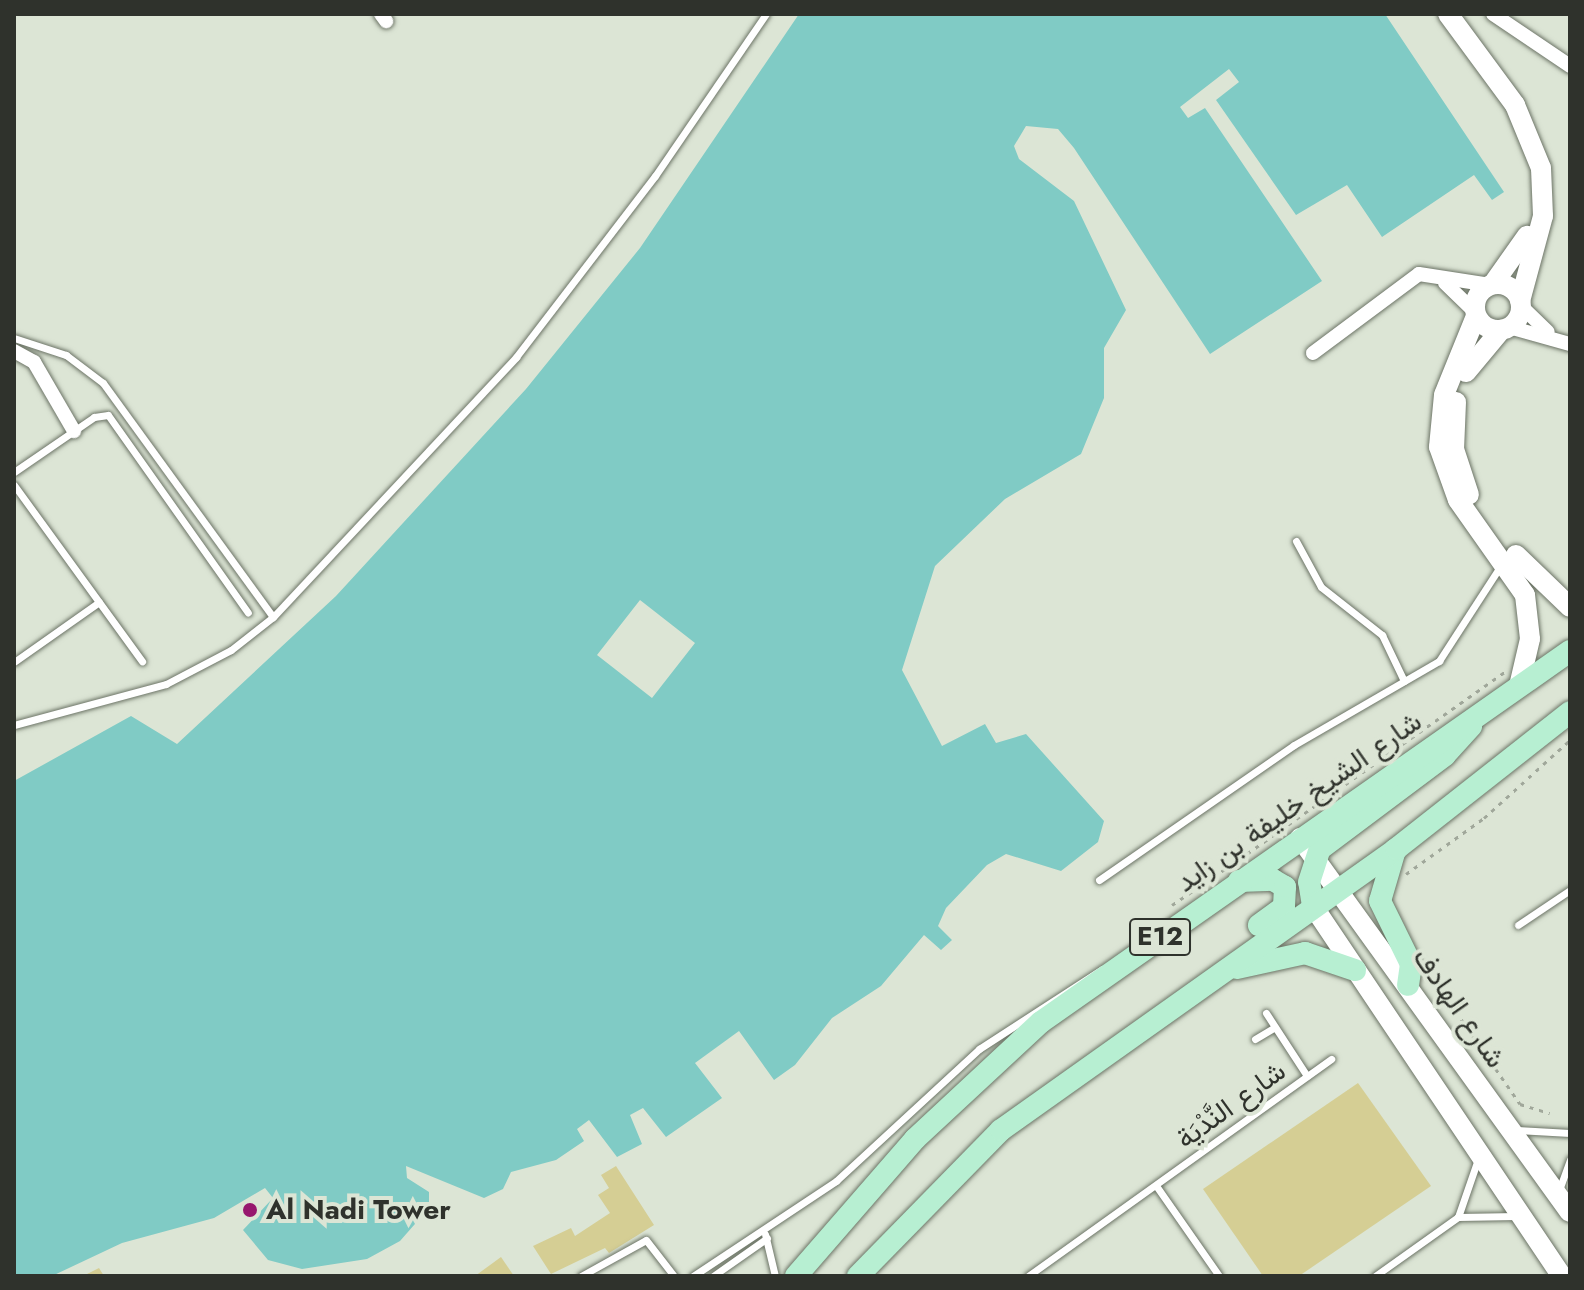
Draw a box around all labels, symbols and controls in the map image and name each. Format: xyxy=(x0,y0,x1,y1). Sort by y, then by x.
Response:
street label: شارع الشيخ خليفة بن زايد xyxy=(1170,705,1428,899)
road number: E12 xyxy=(1128,915,1192,959)
street label: شارع الهادف xyxy=(1406,942,1512,1074)
street label: شارع النَّدْيَة xyxy=(1170,1054,1292,1156)
place label: Al Nadi Tower xyxy=(266,1193,451,1227)
marker: Al Nadi Tower xyxy=(241,1201,259,1219)

